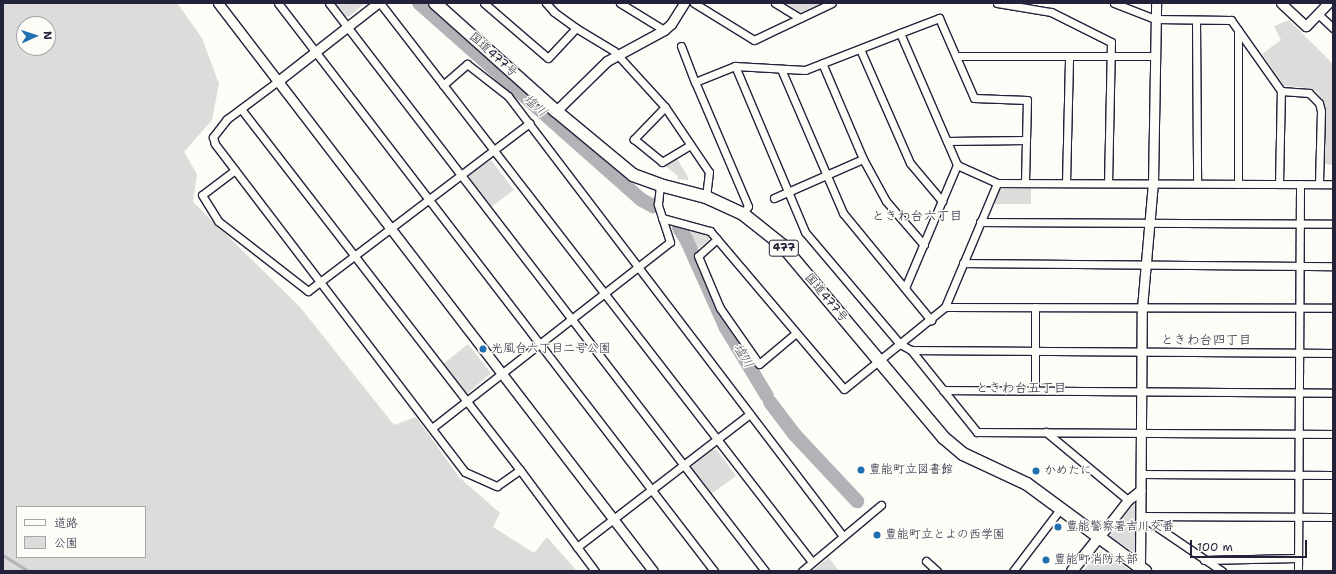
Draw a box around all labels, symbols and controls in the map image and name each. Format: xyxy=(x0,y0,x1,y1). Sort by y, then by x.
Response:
north arrow xyxy=(16,16,56,56)
street label: 国道477号 xyxy=(466,30,520,80)
text: N xyxy=(40,31,55,40)
water label: 塩川 xyxy=(520,92,550,120)
district label: ときわ台六丁目 xyxy=(872,208,962,224)
road number: 477 xyxy=(768,239,800,257)
street label: 国道477号 xyxy=(801,271,851,325)
district label: ときわ台四丁目 xyxy=(1161,332,1251,348)
water label: 塩川 xyxy=(730,341,756,371)
place label: 光風台六丁目二号公園 xyxy=(491,342,611,356)
marker: 光風台六丁目二号公園 xyxy=(478,344,488,354)
district label: ときわ台五丁目 xyxy=(976,380,1066,396)
place label: 豊能町立図書館 xyxy=(869,463,953,477)
place label: かめたに xyxy=(1044,464,1092,478)
marker: 豊能町立図書館 xyxy=(856,465,866,475)
marker: かめたに xyxy=(1031,466,1041,476)
legend xyxy=(16,506,146,558)
text: 道路 xyxy=(54,515,78,531)
place label: 豊能警察署吉川交番 xyxy=(1066,520,1174,534)
marker: 豊能警察署吉川交番 xyxy=(1053,522,1063,532)
place label: 豊能町立とよの西学園 xyxy=(885,528,1005,542)
marker: 豊能町立とよの西学園 xyxy=(872,530,882,540)
scale bar xyxy=(1192,532,1309,558)
text: 公園 xyxy=(54,535,78,551)
text: 100 m xyxy=(1197,539,1233,555)
place label: 豊能町消防本部 xyxy=(1054,553,1138,567)
marker: 豊能町消防本部 xyxy=(1041,555,1051,565)

